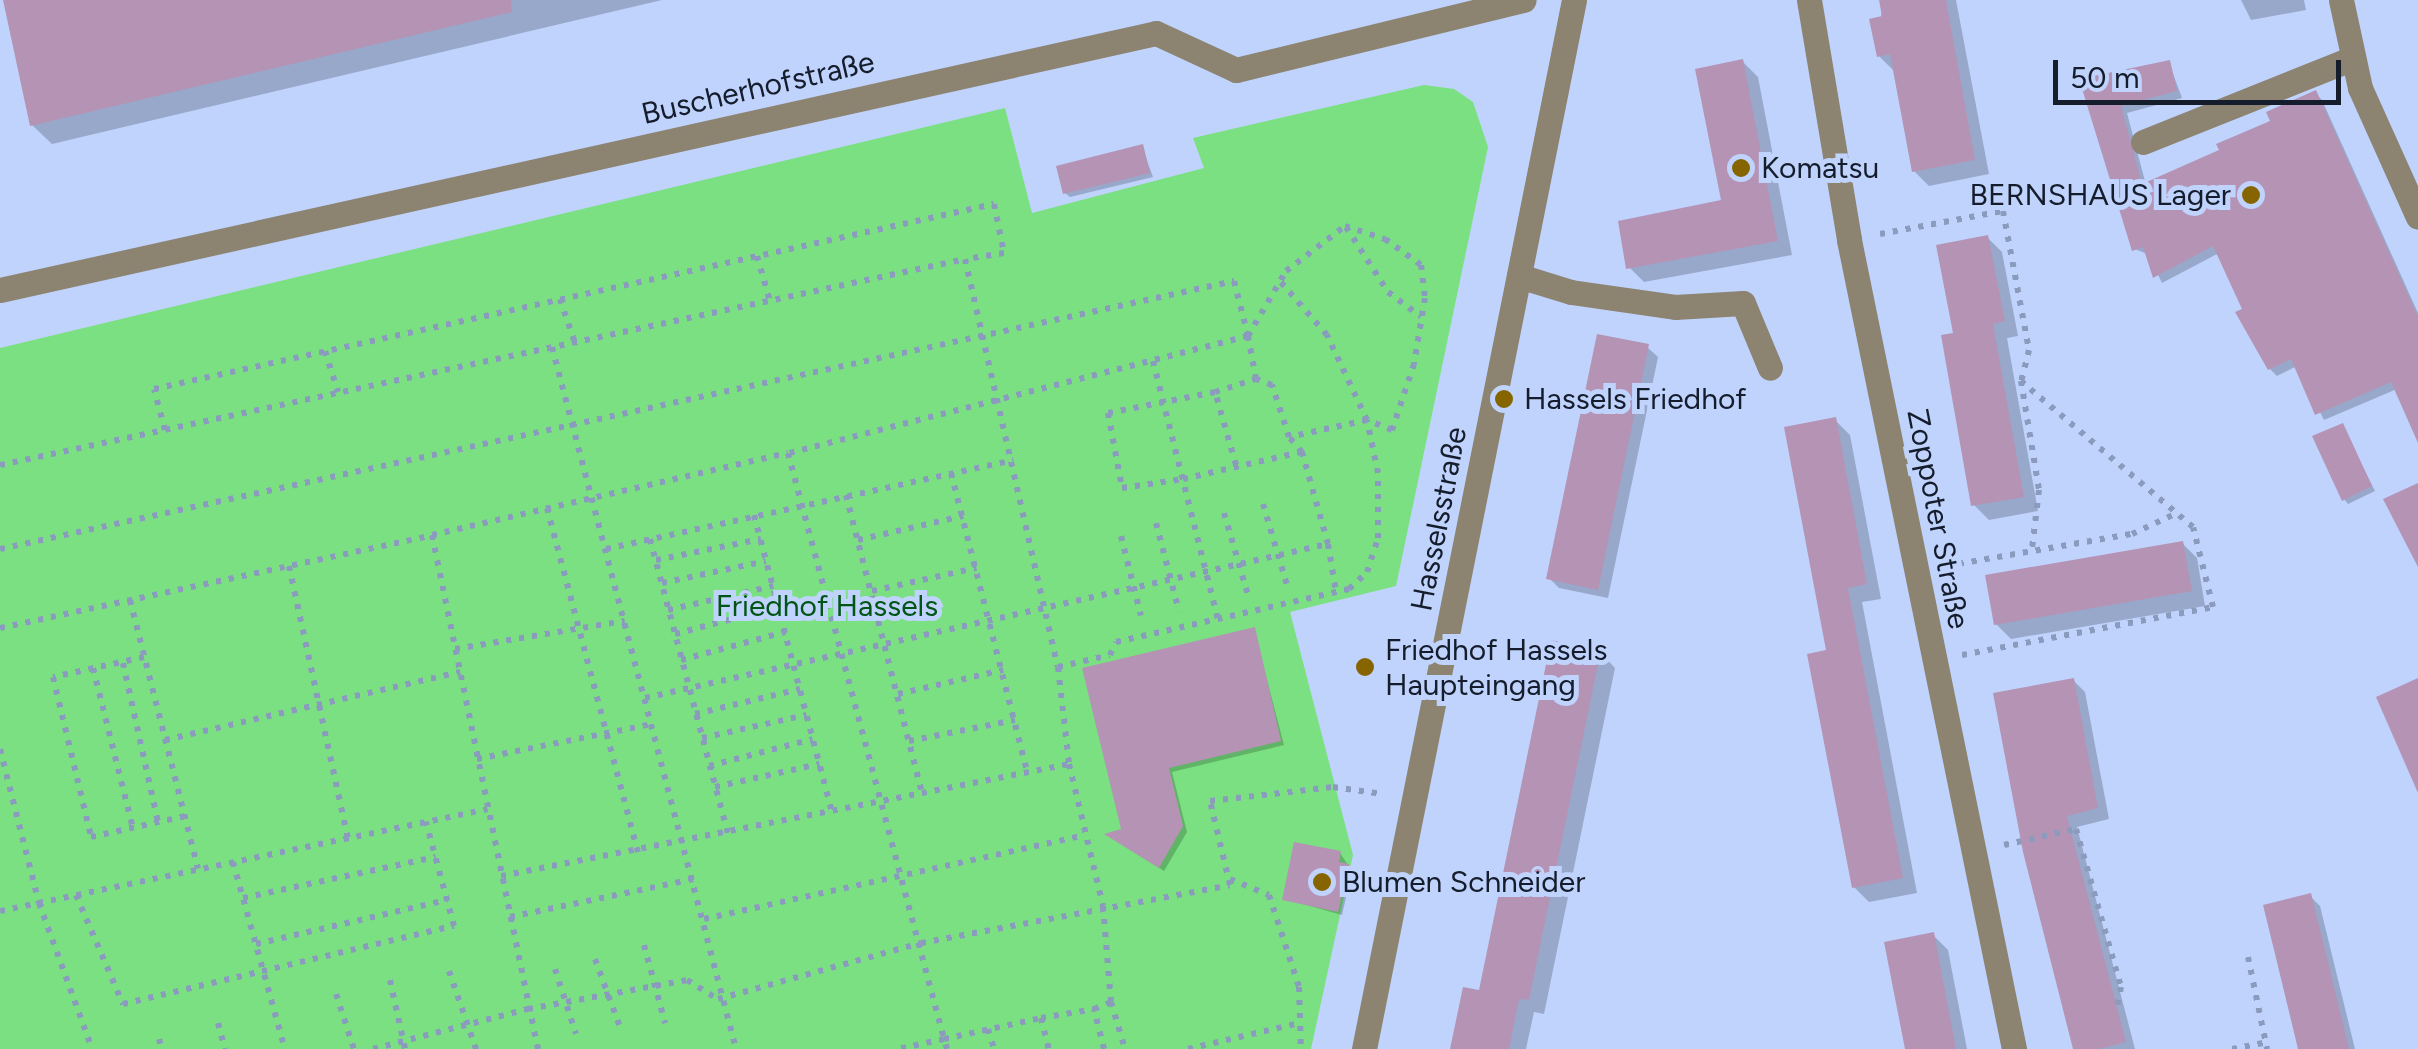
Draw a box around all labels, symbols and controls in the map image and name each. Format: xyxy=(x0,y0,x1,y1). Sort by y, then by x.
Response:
scale bar xyxy=(2058,40,2346,102)
street label: Buscherhofstraße xyxy=(638,44,878,132)
text: 50 m xyxy=(2070,59,2139,96)
place label: Komatsu xyxy=(1761,150,1879,186)
marker: Komatsu xyxy=(1730,157,1752,179)
place label: BERNSHAUS Lager xyxy=(1970,177,2231,213)
marker: BERNSHAUS Lager xyxy=(2240,184,2262,206)
place label: Hassels Friedhof xyxy=(1524,381,1746,417)
marker: Hassels Friedhof xyxy=(1493,388,1515,410)
street label: Zoppoter Straße xyxy=(1899,406,1977,632)
street label: Hasselsstraße xyxy=(1404,424,1474,614)
park label: Friedhof Hassels xyxy=(716,588,938,624)
place label: Friedhof Hassels Haupteingang xyxy=(1385,632,1607,702)
marker: Friedhof Hassels Haupteingang xyxy=(1354,656,1376,678)
place label: Blumen Schneider xyxy=(1342,864,1585,900)
marker: Blumen Schneider xyxy=(1311,871,1333,893)

